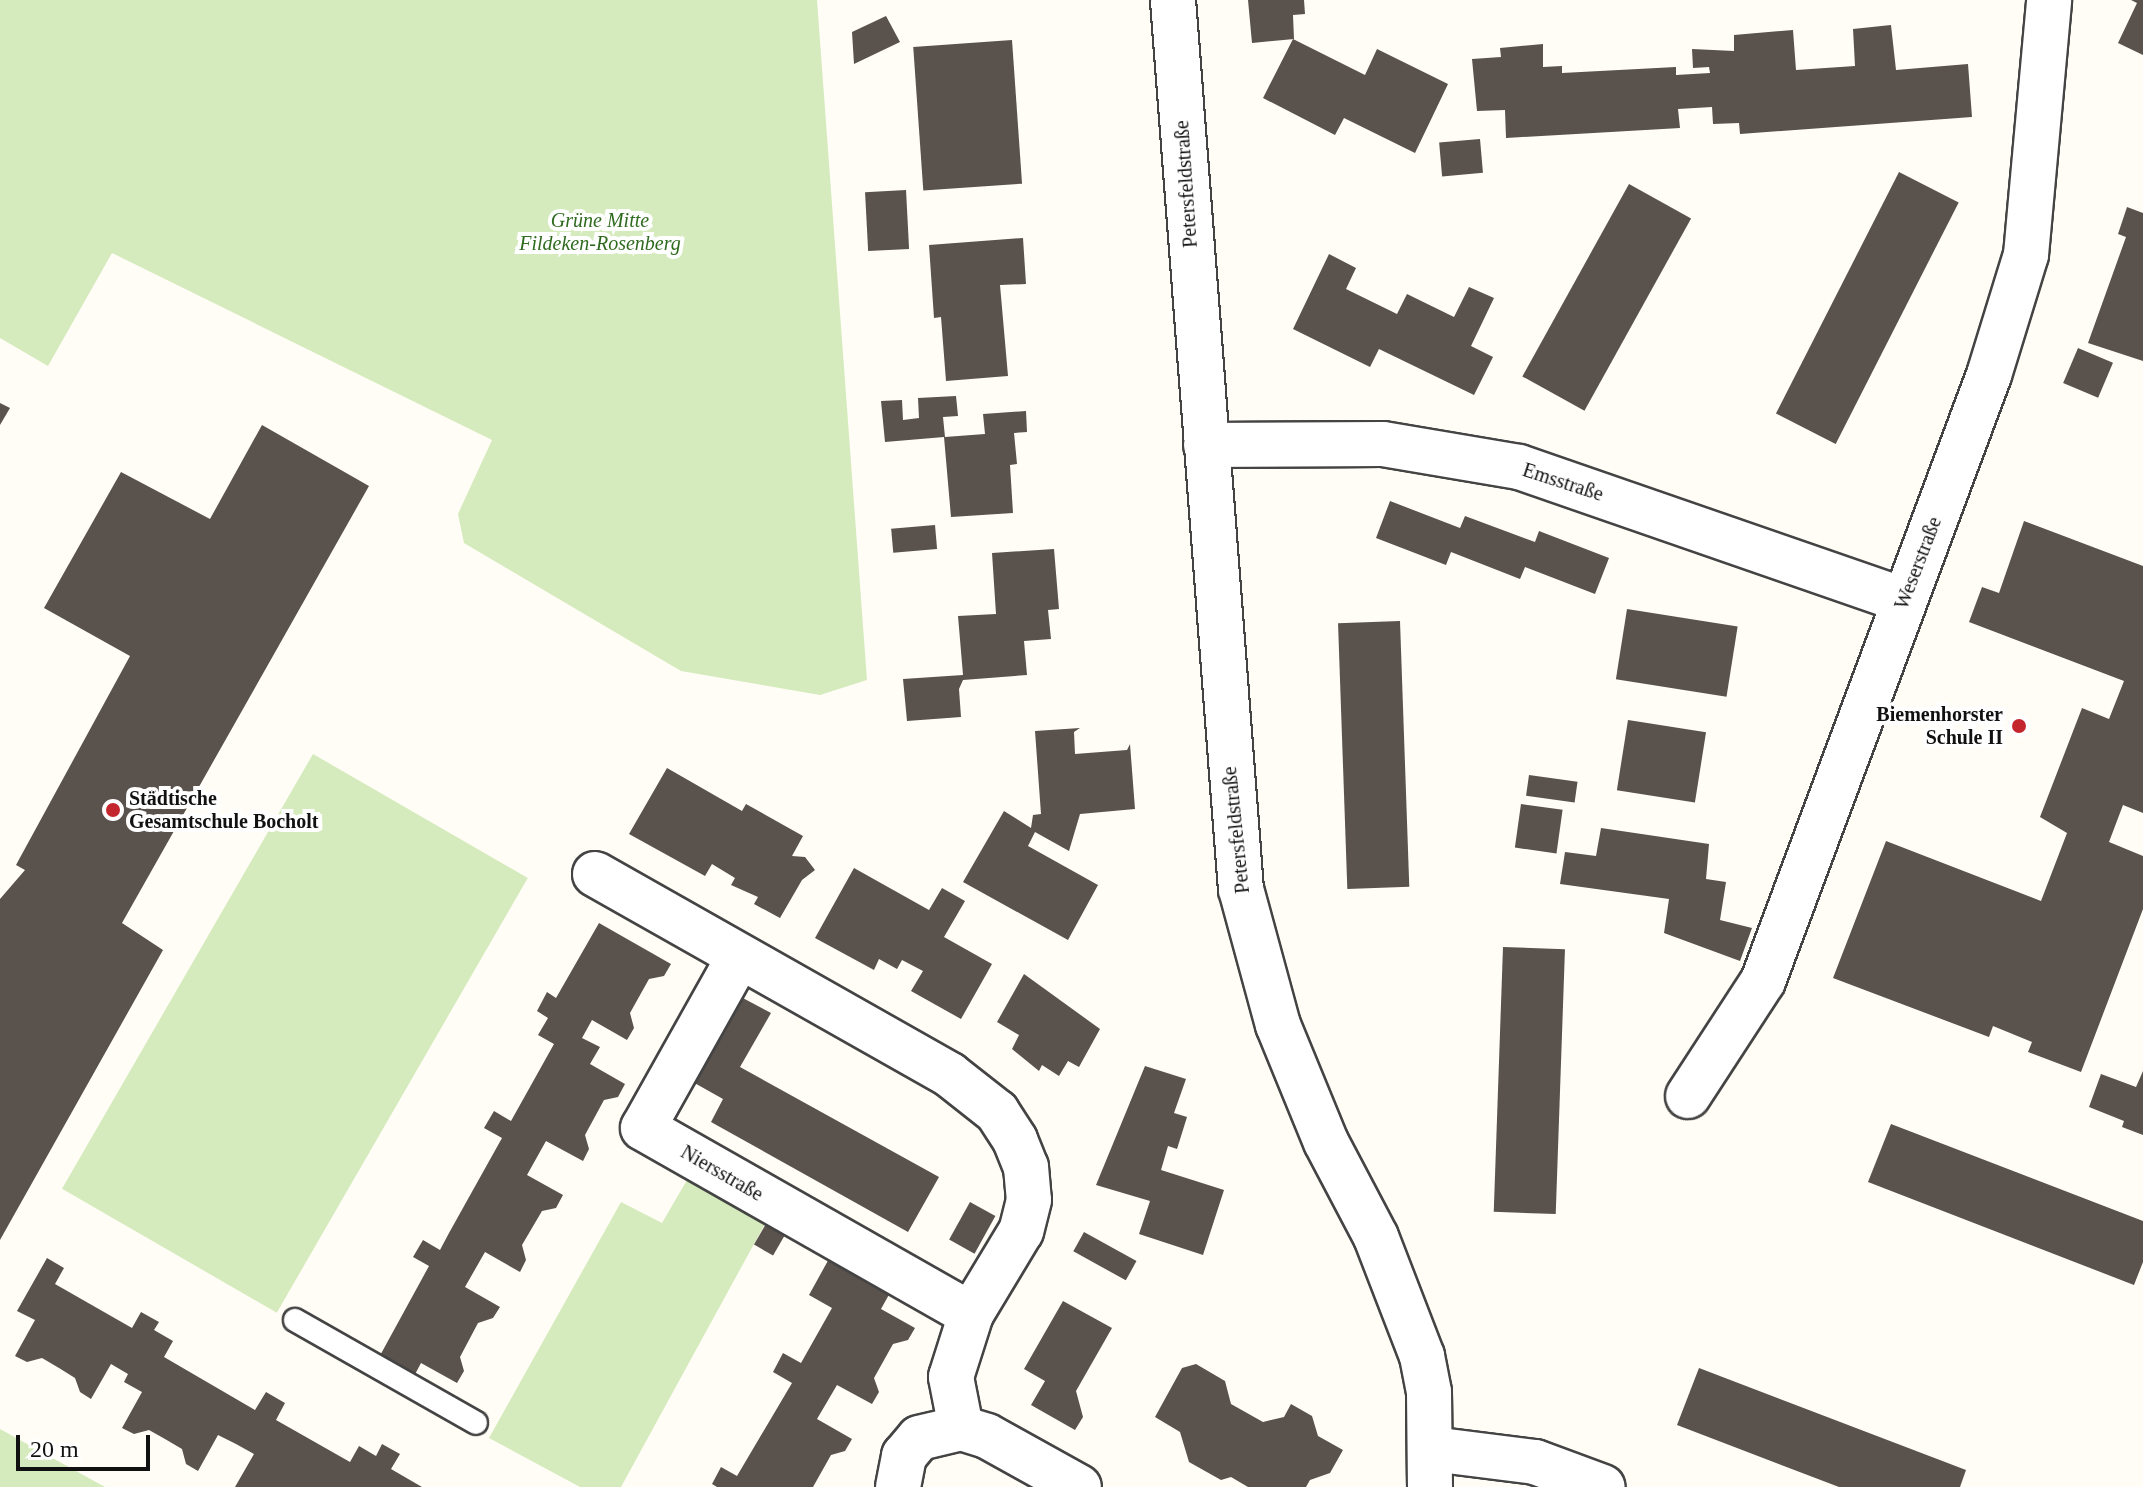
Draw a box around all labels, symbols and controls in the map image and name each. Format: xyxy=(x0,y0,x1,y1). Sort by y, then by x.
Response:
street label: Petersfeldstraße xyxy=(1170,119,1202,249)
park label: Grüne Mitte Fildeken-Rosenberg xyxy=(519,209,681,256)
street label: Emsstraße xyxy=(1520,458,1606,506)
street label: Weserstraße xyxy=(1889,513,1947,613)
place label: Biemenhorster Schule II xyxy=(1876,702,2003,749)
marker: Biemenhorster Schule II xyxy=(2010,717,2028,735)
street label: Petersfeldstraße xyxy=(1217,765,1255,895)
place label: Städtische Gesamtschule Bocholt xyxy=(129,786,318,833)
marker: Städtische Gesamtschule Bocholt xyxy=(104,801,122,819)
street label: Niersstraße xyxy=(677,1140,767,1206)
scale bar xyxy=(20,1419,154,1469)
text: 20 m xyxy=(30,1436,79,1462)

